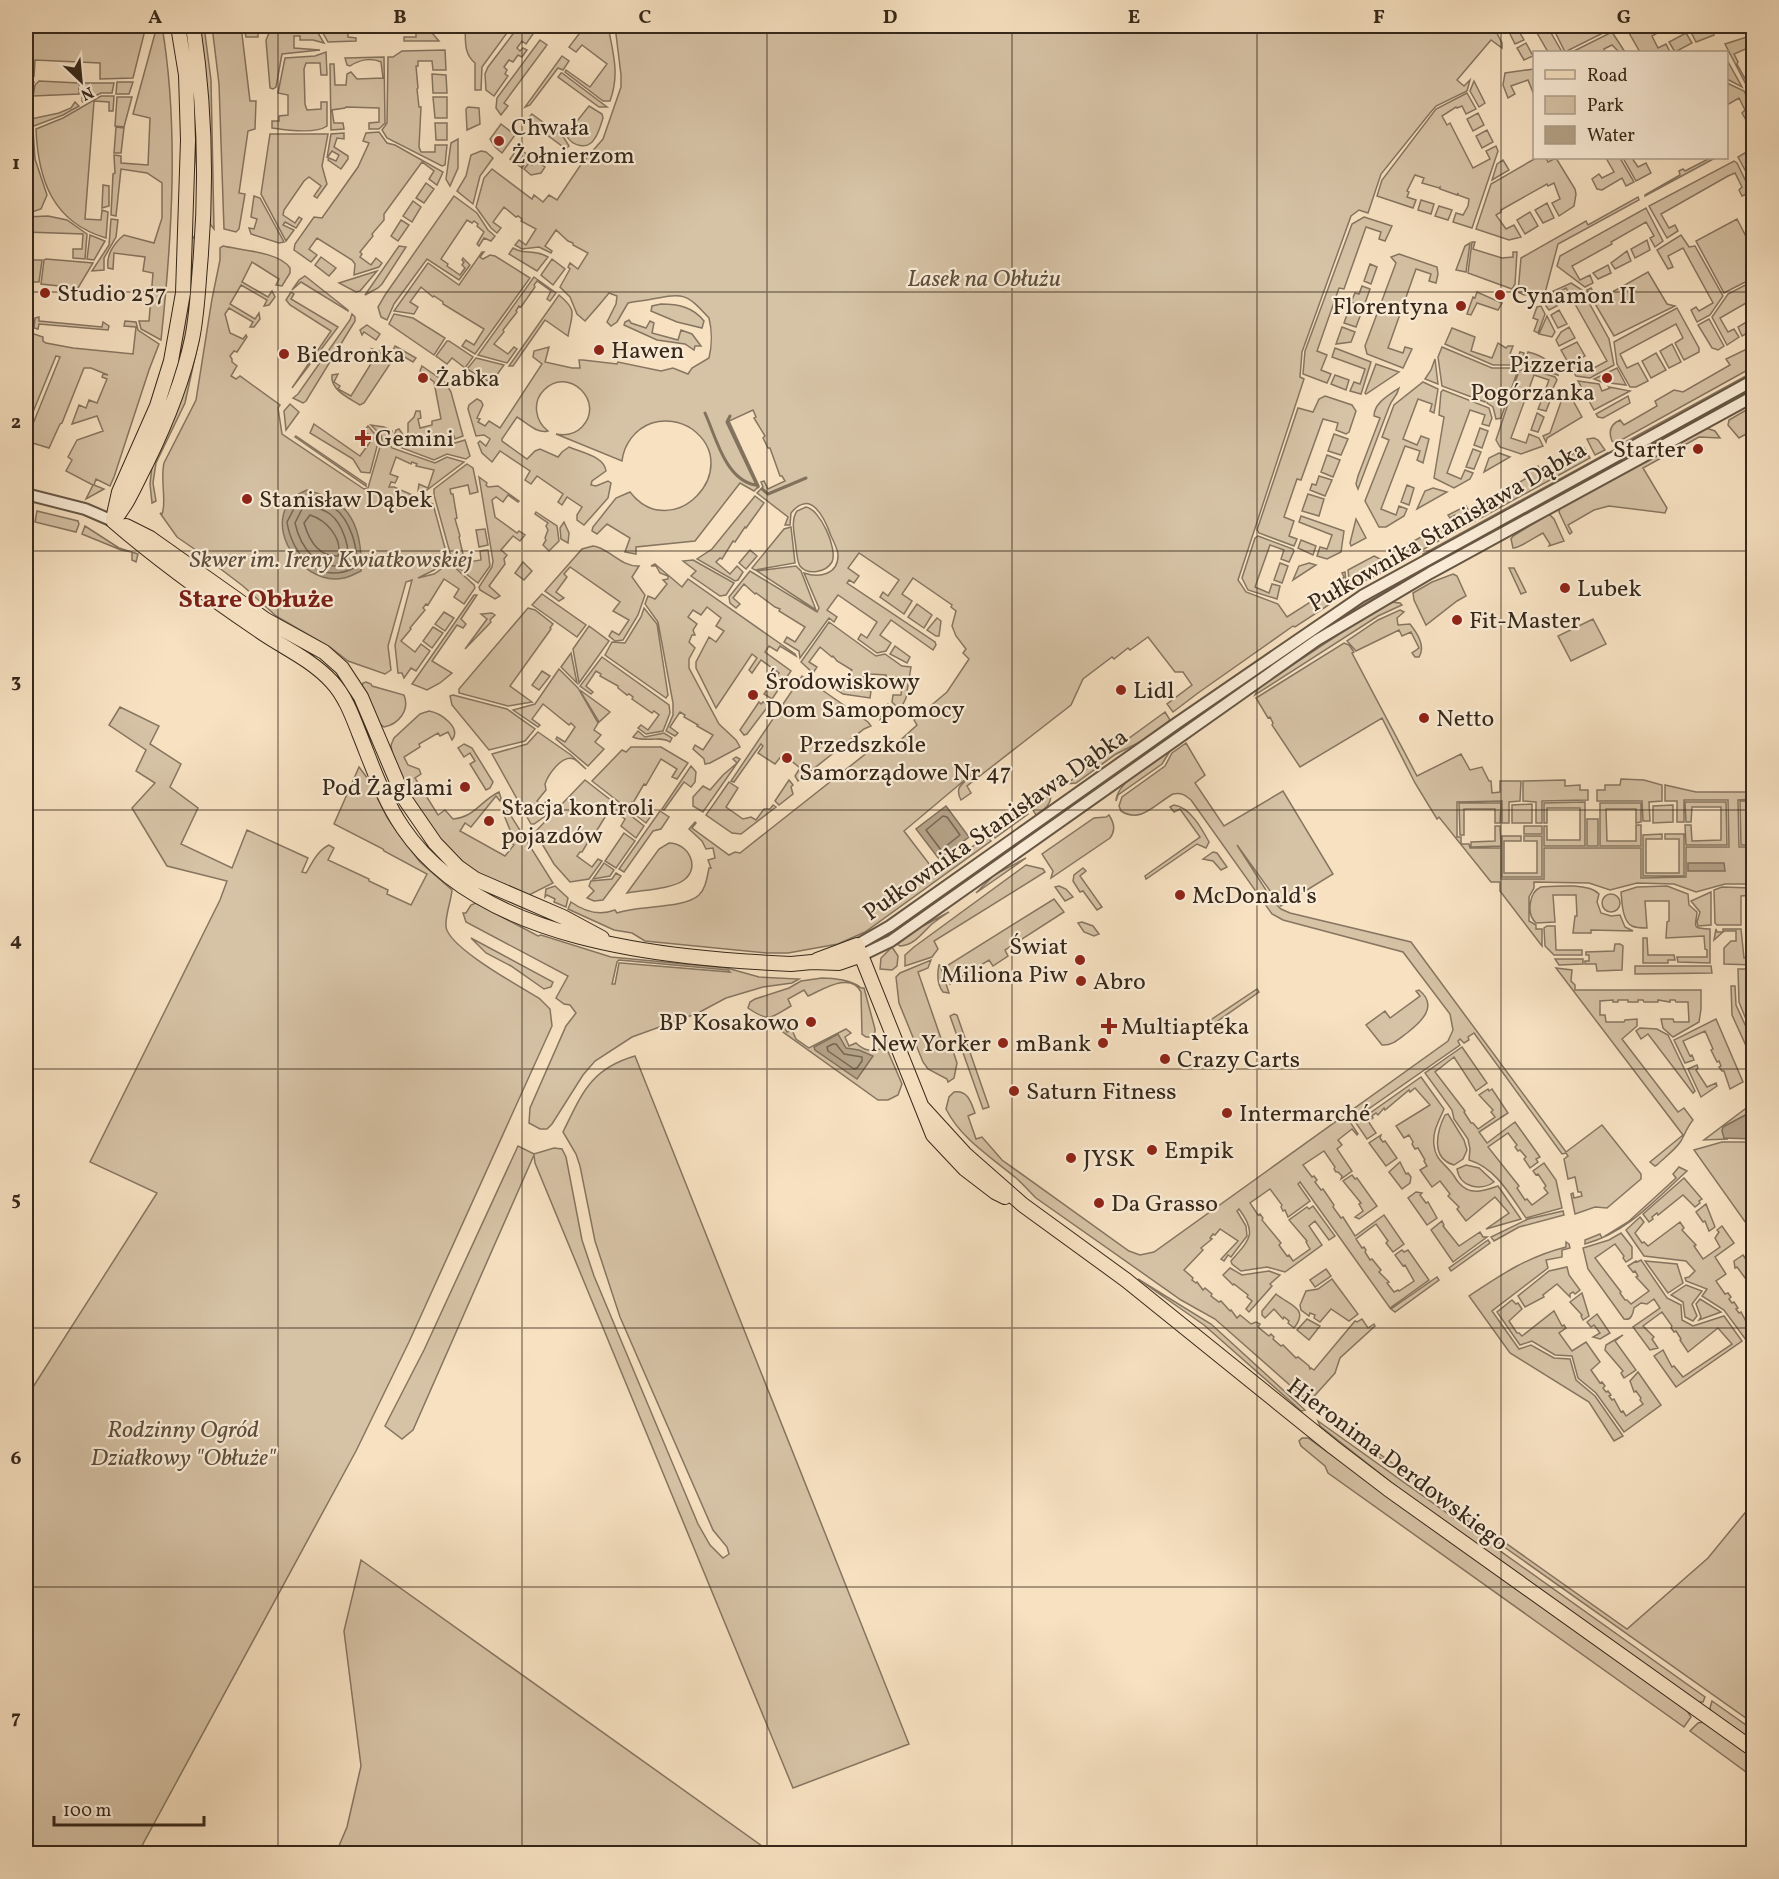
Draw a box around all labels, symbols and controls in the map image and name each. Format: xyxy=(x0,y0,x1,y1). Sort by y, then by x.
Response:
text: A xyxy=(148,4,162,32)
text: B xyxy=(393,4,407,32)
text: C xyxy=(639,4,652,32)
text: D xyxy=(883,4,897,32)
text: E xyxy=(1128,4,1140,32)
text: F xyxy=(1373,4,1385,32)
text: G xyxy=(1617,4,1631,32)
north arrow xyxy=(51,51,111,111)
legend xyxy=(1533,51,1728,159)
text: Road xyxy=(1587,64,1628,89)
text: N xyxy=(76,80,97,105)
text: Park xyxy=(1587,94,1624,119)
place label: Chwała Żołnierzom xyxy=(511,112,635,174)
text: Water xyxy=(1587,124,1635,149)
marker: Chwała Żołnierzom xyxy=(492,134,506,148)
text: 1 xyxy=(12,150,20,178)
park label: Lasek na Obłużu xyxy=(907,263,1061,297)
place label: Studio 257 xyxy=(57,278,167,312)
place label: Cynamon II xyxy=(1512,280,1636,314)
marker: Studio 257 xyxy=(38,286,52,300)
marker: Cynamon II xyxy=(1493,288,1507,302)
place label: Florentyna xyxy=(1332,291,1449,325)
marker: Florentyna xyxy=(1454,299,1468,313)
place label: Hawen xyxy=(611,335,684,369)
place label: Biedronka xyxy=(296,339,405,373)
marker: Hawen xyxy=(592,343,606,357)
marker: Biedronka xyxy=(277,347,291,361)
place label: Pizzeria Pogórzanka xyxy=(1470,349,1595,411)
place label: Żabka xyxy=(435,363,500,397)
marker: Żabka xyxy=(416,371,430,385)
marker: Pizzeria Pogórzanka xyxy=(1600,371,1614,385)
text: 2 xyxy=(11,409,21,437)
place label: Gemini xyxy=(375,423,454,457)
marker: Gemini xyxy=(356,431,370,445)
street label: Pułkownika Stanisława Dąbka xyxy=(1302,434,1594,622)
place label: Starter xyxy=(1613,434,1686,468)
marker: Starter xyxy=(1691,442,1705,456)
place label: Stanisław Dąbek xyxy=(259,484,433,518)
marker: Stanisław Dąbek xyxy=(240,492,254,506)
park label: Skwer im. Ireny Kwiatkowskiej xyxy=(190,544,474,578)
place label: Lubek xyxy=(1577,573,1642,607)
marker: Lubek xyxy=(1558,581,1572,595)
district label: Stare Obłuże xyxy=(178,582,334,618)
place label: Fit-Master xyxy=(1469,605,1581,639)
marker: Fit-Master xyxy=(1450,613,1464,627)
place label: Środowiskowy Dom Samopomocy xyxy=(765,666,965,728)
text: 3 xyxy=(11,668,21,696)
place label: Lidl xyxy=(1133,675,1174,709)
marker: Lidl xyxy=(1114,683,1128,697)
marker: Środowiskowy Dom Samopomocy xyxy=(746,688,760,702)
place label: Netto xyxy=(1436,703,1494,737)
marker: Netto xyxy=(1417,711,1431,725)
street label: Pułkownika Stanisława Dąbka xyxy=(857,721,1136,930)
place label: Przedszkole Samorządowe Nr 47 xyxy=(799,729,1011,791)
marker: Przedszkole Samorządowe Nr 47 xyxy=(780,751,794,765)
place label: Pod Żaglami xyxy=(321,772,453,806)
marker: Pod Żaglami xyxy=(458,780,472,794)
place label: Stacja kontroli pojazdów xyxy=(501,792,654,854)
marker: Stacja kontroli pojazdów xyxy=(482,814,496,828)
place label: McDonald's xyxy=(1192,880,1317,914)
marker: McDonald's xyxy=(1173,888,1187,902)
text: 4 xyxy=(10,927,22,955)
place label: Świat Miliona Piw xyxy=(940,931,1068,993)
marker: Świat Miliona Piw xyxy=(1073,953,1087,967)
place label: Abro xyxy=(1093,966,1146,1000)
marker: Abro xyxy=(1074,974,1088,988)
place label: BP Kosakowo xyxy=(659,1007,799,1041)
place label: Multiapteka xyxy=(1121,1011,1250,1045)
marker: BP Kosakowo xyxy=(804,1015,818,1029)
marker: Multiapteka xyxy=(1102,1019,1116,1033)
place label: New Yorker xyxy=(870,1028,991,1062)
place label: mBank xyxy=(1015,1028,1091,1062)
marker: New Yorker xyxy=(996,1036,1010,1050)
marker: mBank xyxy=(1096,1036,1110,1050)
place label: Crazy Carts xyxy=(1177,1044,1300,1078)
marker: Crazy Carts xyxy=(1158,1052,1172,1066)
place label: Saturn Fitness xyxy=(1026,1076,1177,1110)
marker: Saturn Fitness xyxy=(1007,1084,1021,1098)
place label: Intermarché xyxy=(1239,1098,1371,1132)
marker: Intermarché xyxy=(1220,1106,1234,1120)
place label: Empik xyxy=(1164,1135,1234,1169)
place label: JYSK xyxy=(1083,1143,1135,1177)
marker: Empik xyxy=(1145,1143,1159,1157)
marker: JYSK xyxy=(1064,1151,1078,1165)
text: 5 xyxy=(11,1186,21,1214)
place label: Da Grasso xyxy=(1111,1188,1218,1222)
marker: Da Grasso xyxy=(1092,1196,1106,1210)
street label: Hieronima Derdowskiego xyxy=(1279,1371,1515,1560)
park label: Rodzinny Ogród Działkowy "Obłuże" xyxy=(90,1414,277,1476)
text: 6 xyxy=(11,1445,22,1473)
text: 7 xyxy=(11,1704,21,1732)
scale bar xyxy=(54,1789,204,1827)
text: 100 m xyxy=(63,1799,112,1824)

